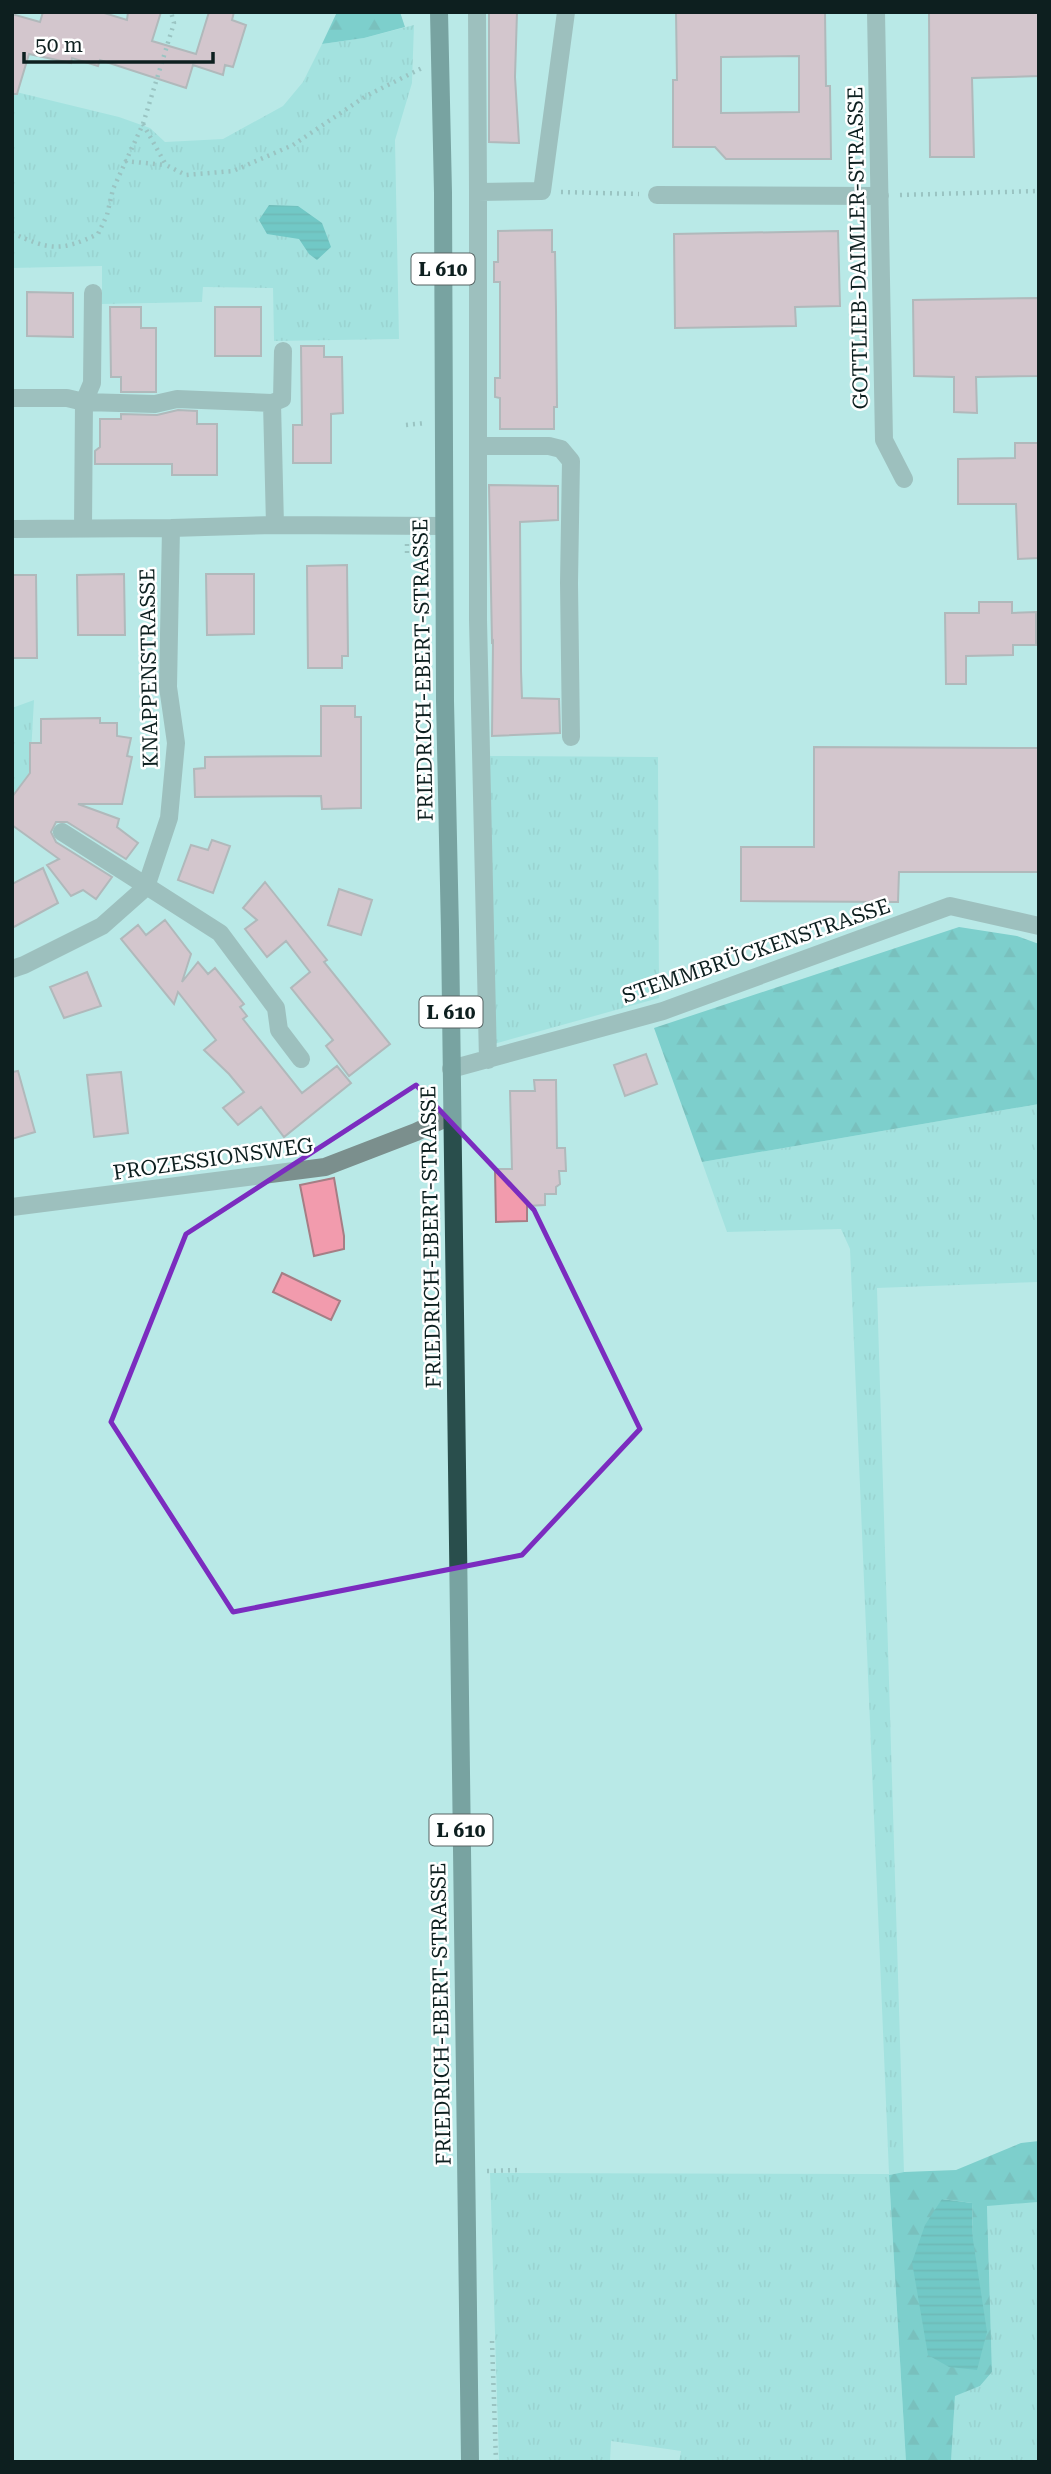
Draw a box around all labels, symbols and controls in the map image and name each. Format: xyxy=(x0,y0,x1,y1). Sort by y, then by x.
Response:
scale bar xyxy=(24,21,214,65)
text: 50 m xyxy=(35,33,83,57)
street label: GOTTLIEB-DAIMLER-STRASSE xyxy=(843,86,873,410)
road number: L 610 xyxy=(412,254,474,284)
street label: FRIEDRICH-EBERT-STRASSE xyxy=(408,518,438,822)
street label: KNAPPENSTRASSE xyxy=(135,568,163,768)
street label: STEMMBRÜCKENSTRASSE xyxy=(618,893,893,1008)
road number: L 610 xyxy=(420,996,482,1028)
street label: FRIEDRICH-EBERT-STRASSE xyxy=(416,1085,446,1389)
street label: PROZESSIONSWEG xyxy=(111,1133,315,1185)
road number: L 610 xyxy=(430,1814,492,1846)
street label: FRIEDRICH-EBERT-STRASSE xyxy=(426,1862,456,2166)

